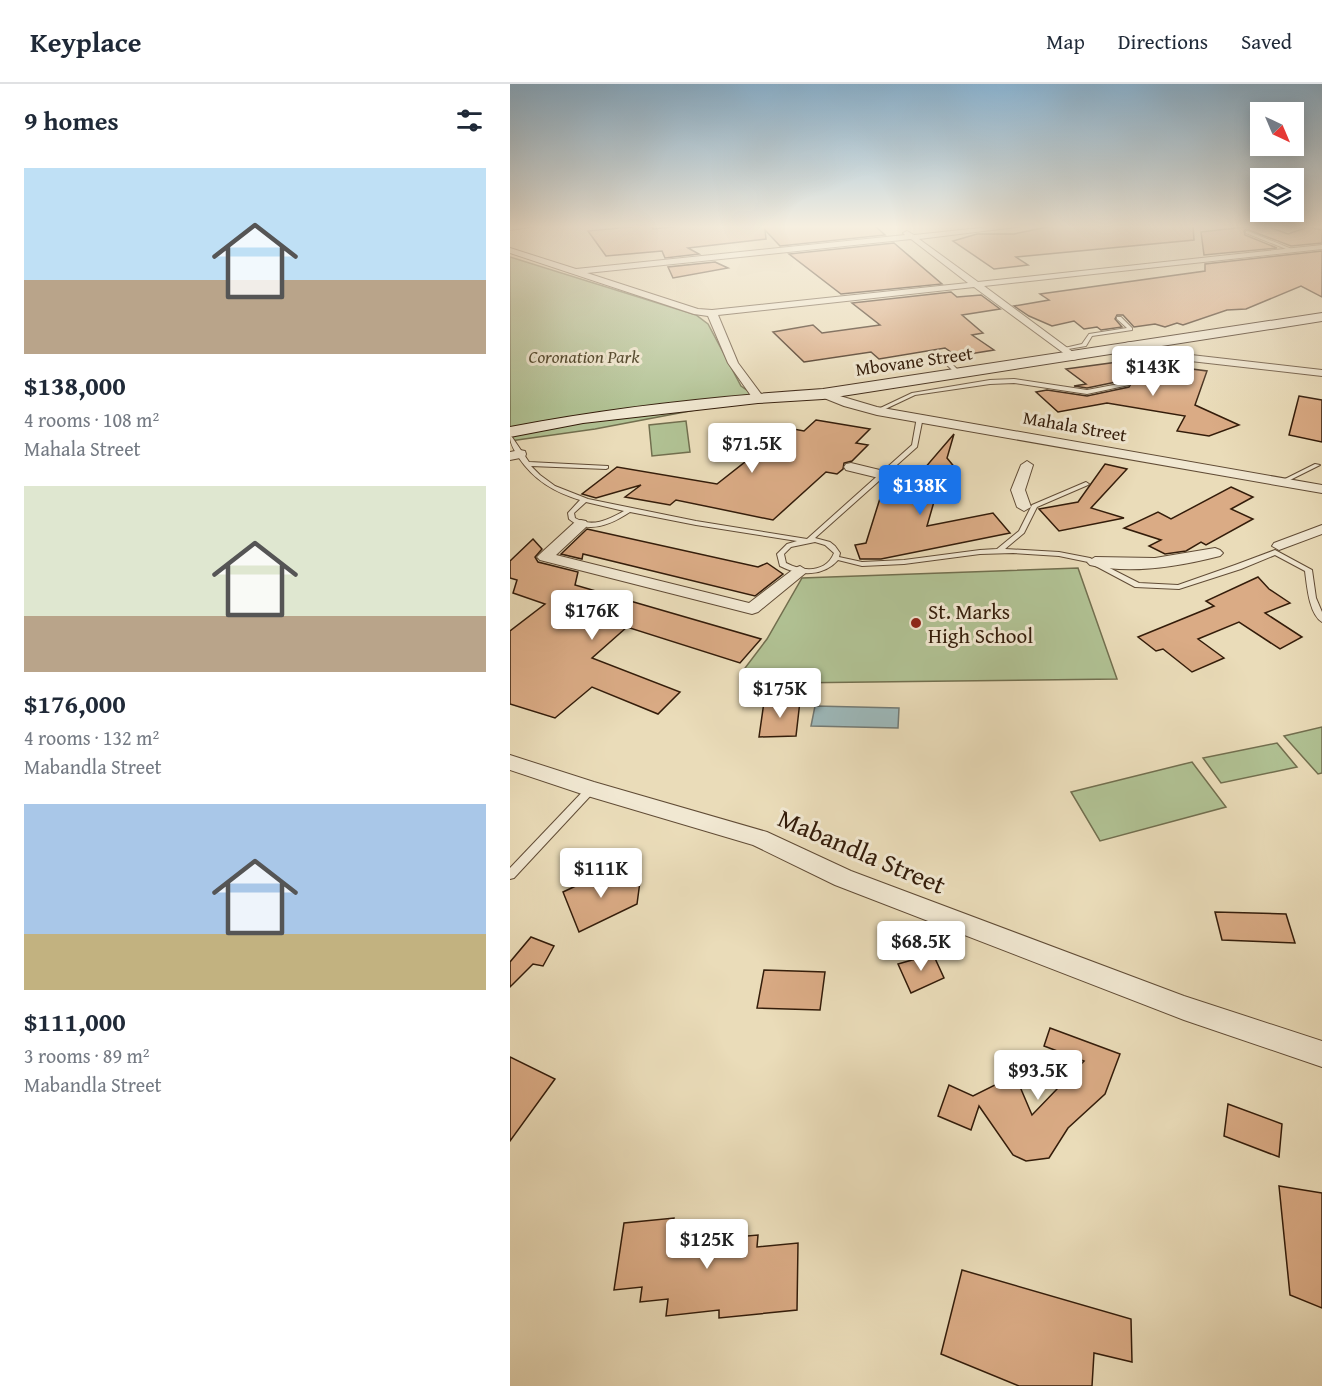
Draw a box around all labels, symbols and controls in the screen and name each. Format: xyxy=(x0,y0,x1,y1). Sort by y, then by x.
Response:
text: Keyplace xyxy=(30,21,141,62)
text: Map xyxy=(1046,26,1085,57)
text: Directions xyxy=(1118,26,1208,57)
text: Saved xyxy=(1241,26,1292,57)
text: 9 homes xyxy=(24,101,119,140)
north arrow xyxy=(1250,102,1304,156)
map controls xyxy=(1250,102,1304,222)
icon: filters xyxy=(453,104,486,137)
button: layers xyxy=(1250,168,1304,222)
icon: home xyxy=(201,207,309,315)
street label: Mbovane Street xyxy=(854,339,975,383)
park label: Coronation Park xyxy=(529,343,640,370)
pin: $143K xyxy=(1111,346,1195,397)
text: $143K xyxy=(1126,351,1180,380)
text: $138,000 xyxy=(24,366,126,405)
street label: Mahala Street xyxy=(1021,404,1130,449)
text: 4 rooms · 108 m² xyxy=(24,405,159,434)
pin: $71.5K xyxy=(703,423,801,474)
text: $71.5K xyxy=(722,428,782,457)
text: Mahala Street xyxy=(24,434,141,463)
pin: $138K xyxy=(878,465,962,516)
text: $138K xyxy=(893,470,947,499)
icon: home xyxy=(201,525,309,633)
pin: $176K xyxy=(550,590,634,641)
text: $176K xyxy=(565,595,619,624)
place label: St. Marks High School xyxy=(928,596,1033,651)
marker: St. Marks High School xyxy=(909,616,923,630)
pin: $175K xyxy=(738,668,822,719)
text: $175K xyxy=(753,673,807,702)
text: $176,000 xyxy=(24,684,126,723)
text: 4 rooms · 132 m² xyxy=(24,723,159,752)
text: Mabandla Street xyxy=(24,752,162,781)
street label: Mabandla Street xyxy=(772,798,952,904)
icon: home xyxy=(201,843,309,951)
pin: $111K xyxy=(559,848,643,899)
text: $111K xyxy=(574,853,628,882)
pin: $68.5K xyxy=(872,921,970,972)
text: $68.5K xyxy=(891,926,951,955)
text: $111,000 xyxy=(24,1002,126,1041)
text: 3 rooms · 89 m² xyxy=(24,1041,150,1070)
pin: $93.5K xyxy=(989,1050,1087,1101)
text: $93.5K xyxy=(1008,1055,1068,1084)
text: Mabandla Street xyxy=(24,1070,162,1099)
pin: $125K xyxy=(665,1219,749,1270)
text: $125K xyxy=(680,1224,734,1253)

